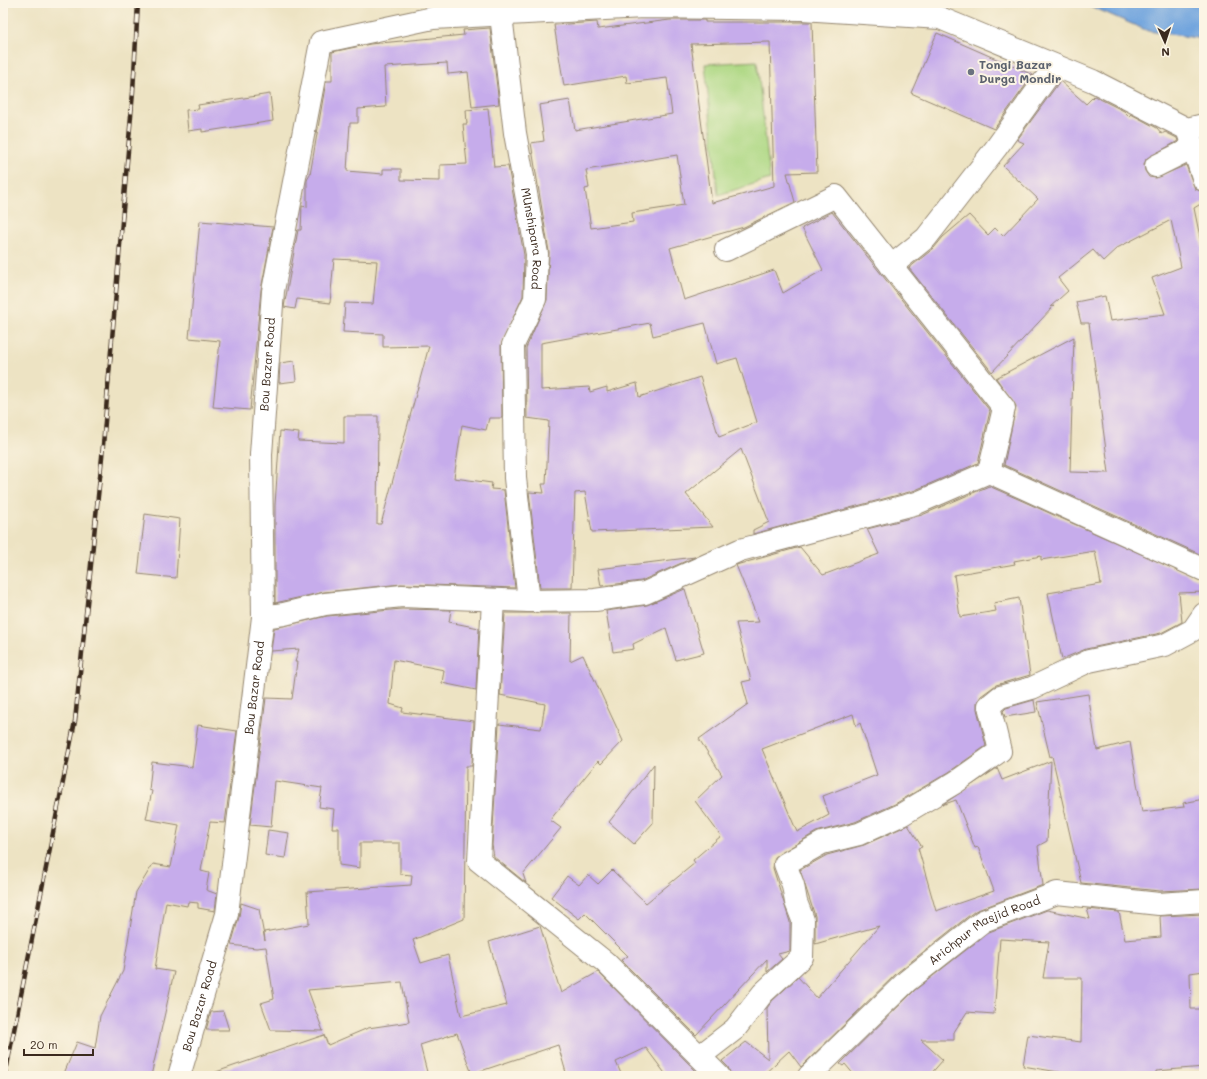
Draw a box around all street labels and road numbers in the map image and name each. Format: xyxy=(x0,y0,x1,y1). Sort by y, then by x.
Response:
street label: MUnshipara Road xyxy=(518,186,546,290)
street label: Bou Bazar Road xyxy=(255,317,278,412)
street label: Bou Bazar Road xyxy=(240,640,267,735)
street label: Arichpur Masjid Road xyxy=(925,891,1042,968)
street label: Bou Bazar Road xyxy=(178,958,220,1053)

